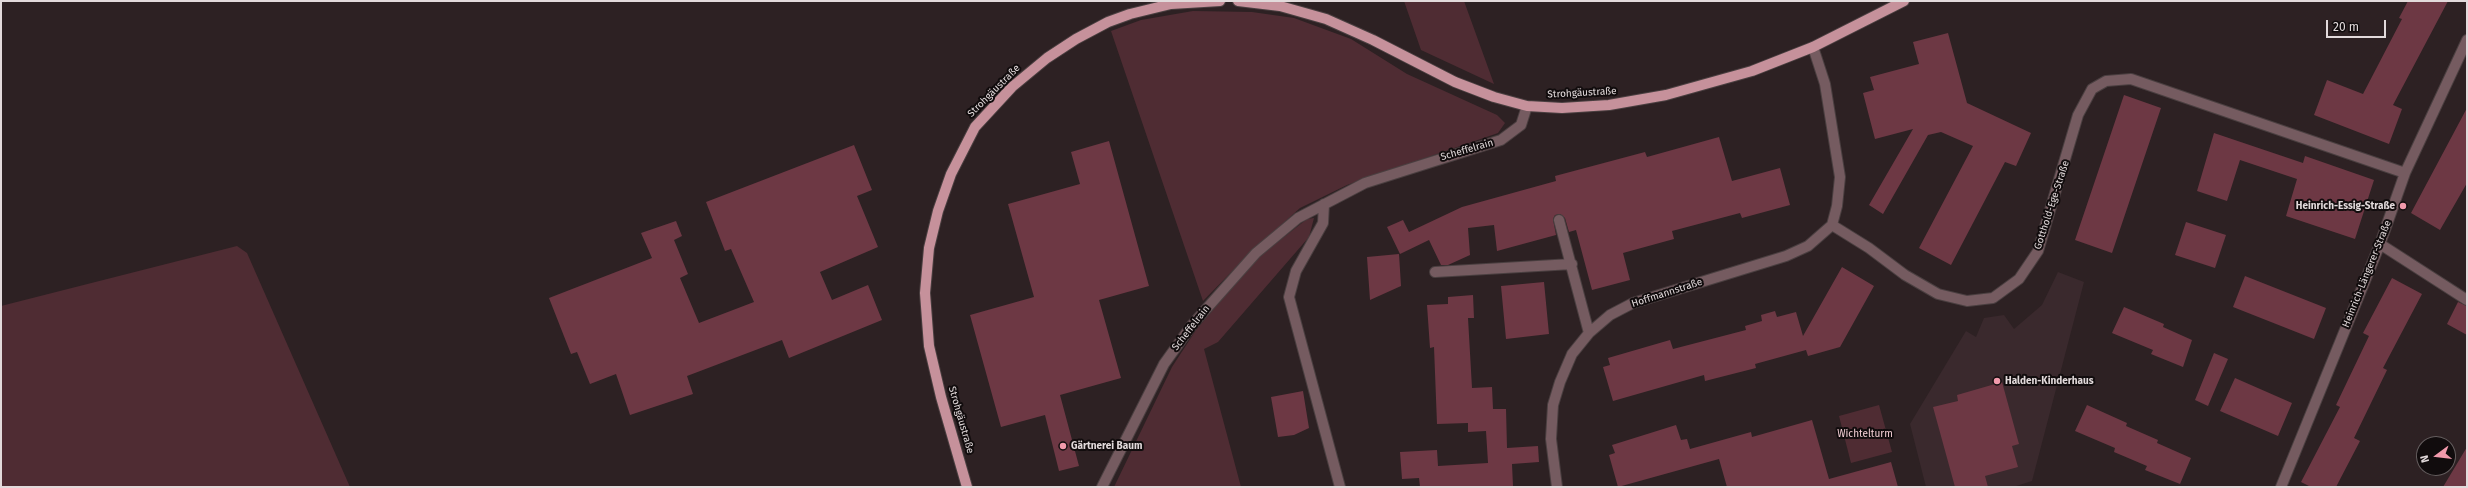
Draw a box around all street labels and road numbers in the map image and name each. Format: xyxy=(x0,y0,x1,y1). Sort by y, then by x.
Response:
street label: Strohgäustraße xyxy=(965,62,1023,120)
street label: Strohgäustraße xyxy=(1547,85,1617,101)
street label: Scheffelrain xyxy=(1439,137,1495,163)
street label: Gotthold-Ege-Straße xyxy=(2032,159,2072,251)
street label: Heinrich-Längerer-Straße xyxy=(2340,219,2394,329)
street label: Hoffmannstraße xyxy=(1630,276,1704,310)
street label: Scheffelrain xyxy=(1170,303,1212,353)
street label: Strohgäustraße xyxy=(946,385,976,455)

